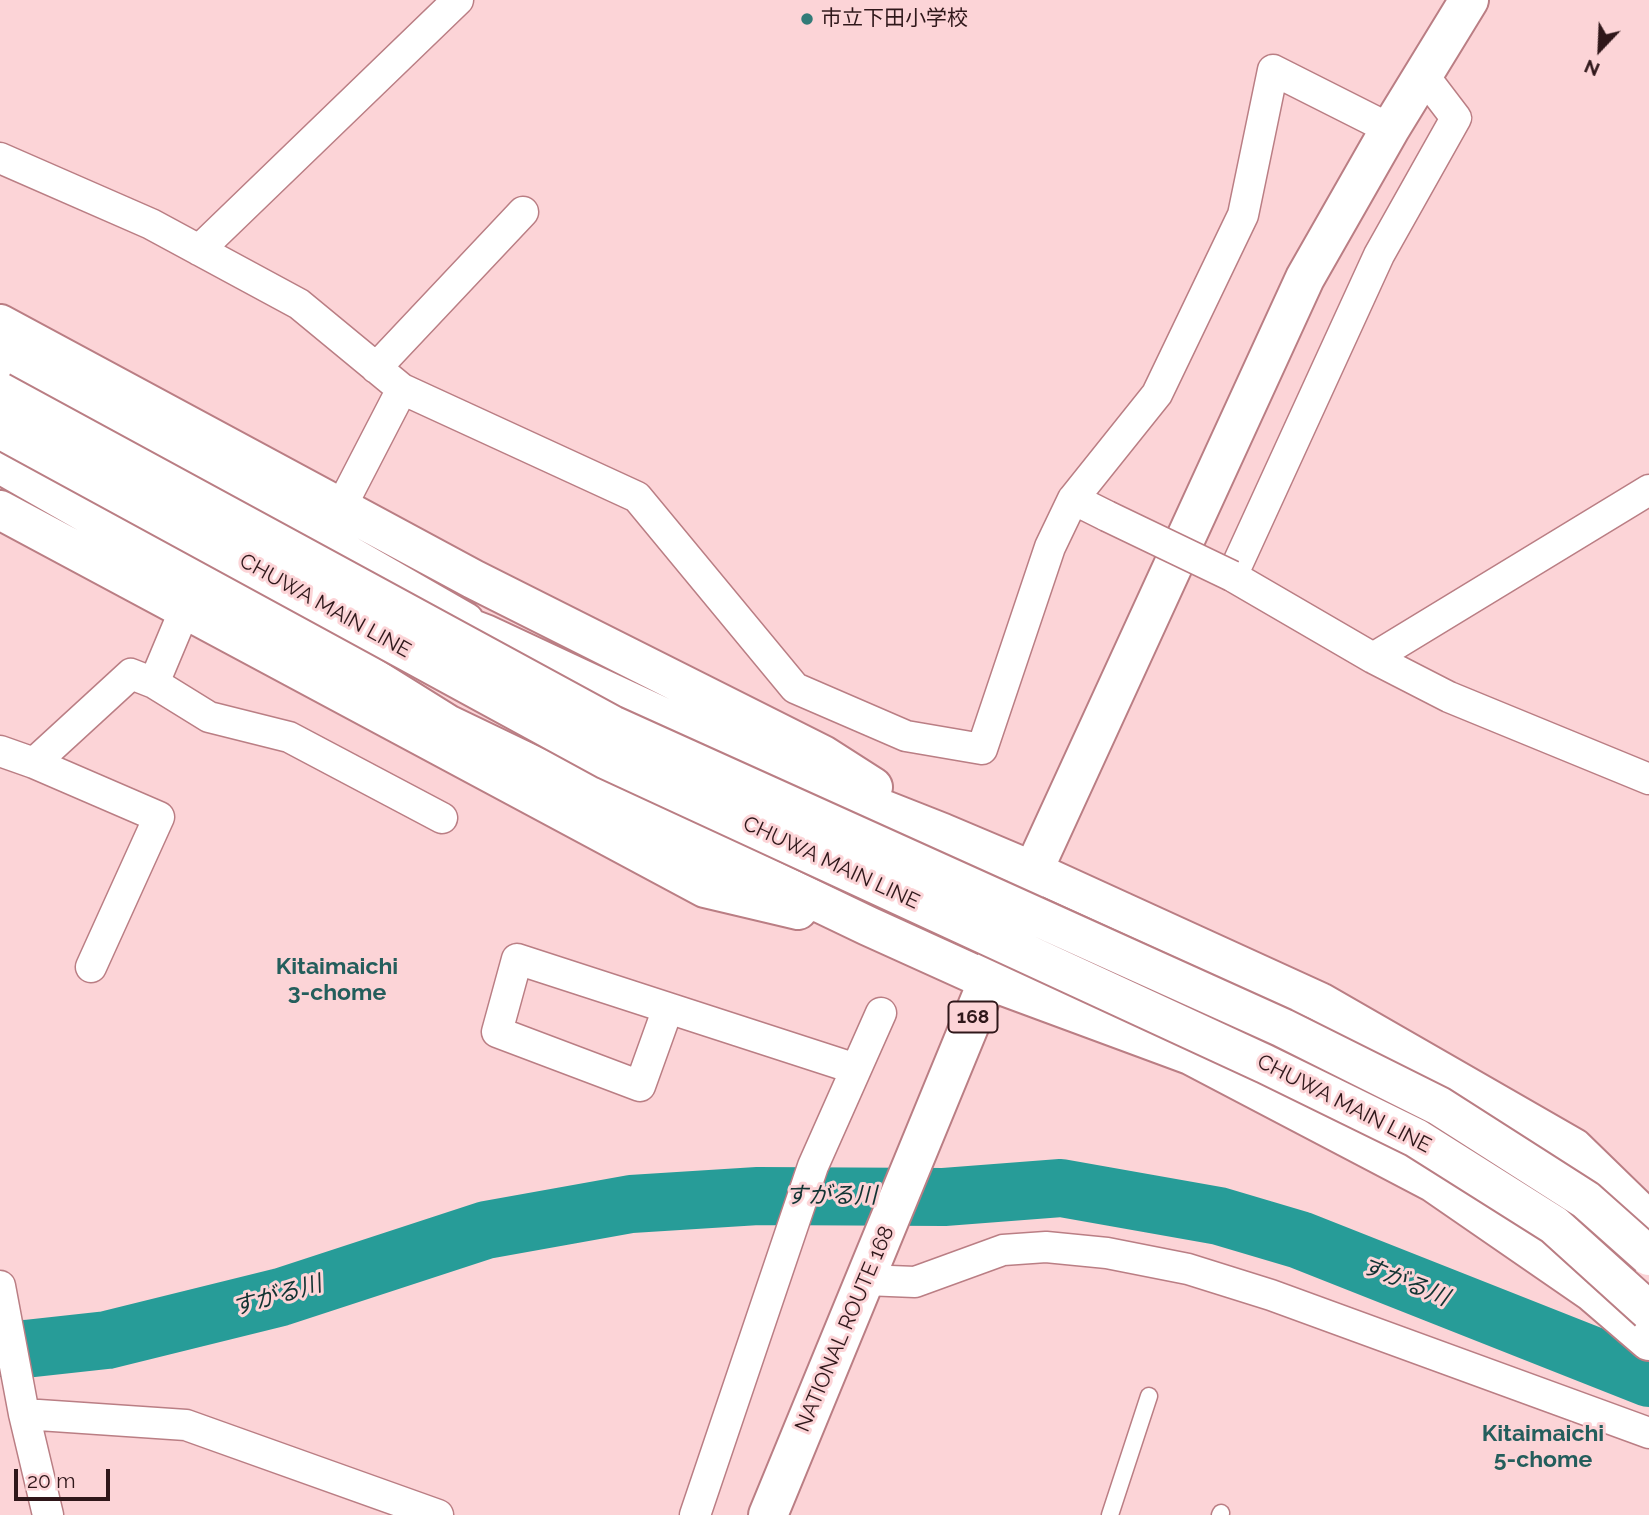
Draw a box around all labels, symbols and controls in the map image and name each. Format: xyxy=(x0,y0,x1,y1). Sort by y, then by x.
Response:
place label: 市立下田小学校 xyxy=(821,6,968,32)
marker: 市立下田小学校 xyxy=(799,11,815,27)
north arrow xyxy=(1565,14,1635,84)
text: N xyxy=(1581,55,1603,81)
street label: CHUWA MAIN LINE xyxy=(235,548,415,664)
street label: CHUWA MAIN LINE xyxy=(739,811,923,915)
district label: Kitaimaichi 3-chome xyxy=(276,953,398,1007)
road number: 168 xyxy=(948,1001,998,1032)
street label: CHUWA MAIN LINE xyxy=(1253,1049,1435,1159)
water label: すがる川 xyxy=(785,1182,877,1210)
street label: NATIONAL ROUTE 168 xyxy=(790,1222,900,1436)
water label: すがる川 xyxy=(1357,1252,1453,1312)
water label: すがる川 xyxy=(229,1270,325,1322)
district label: Kitaimaichi 5-chome xyxy=(1482,1420,1604,1474)
scale bar xyxy=(18,1456,114,1500)
text: 20 m xyxy=(27,1468,75,1493)

